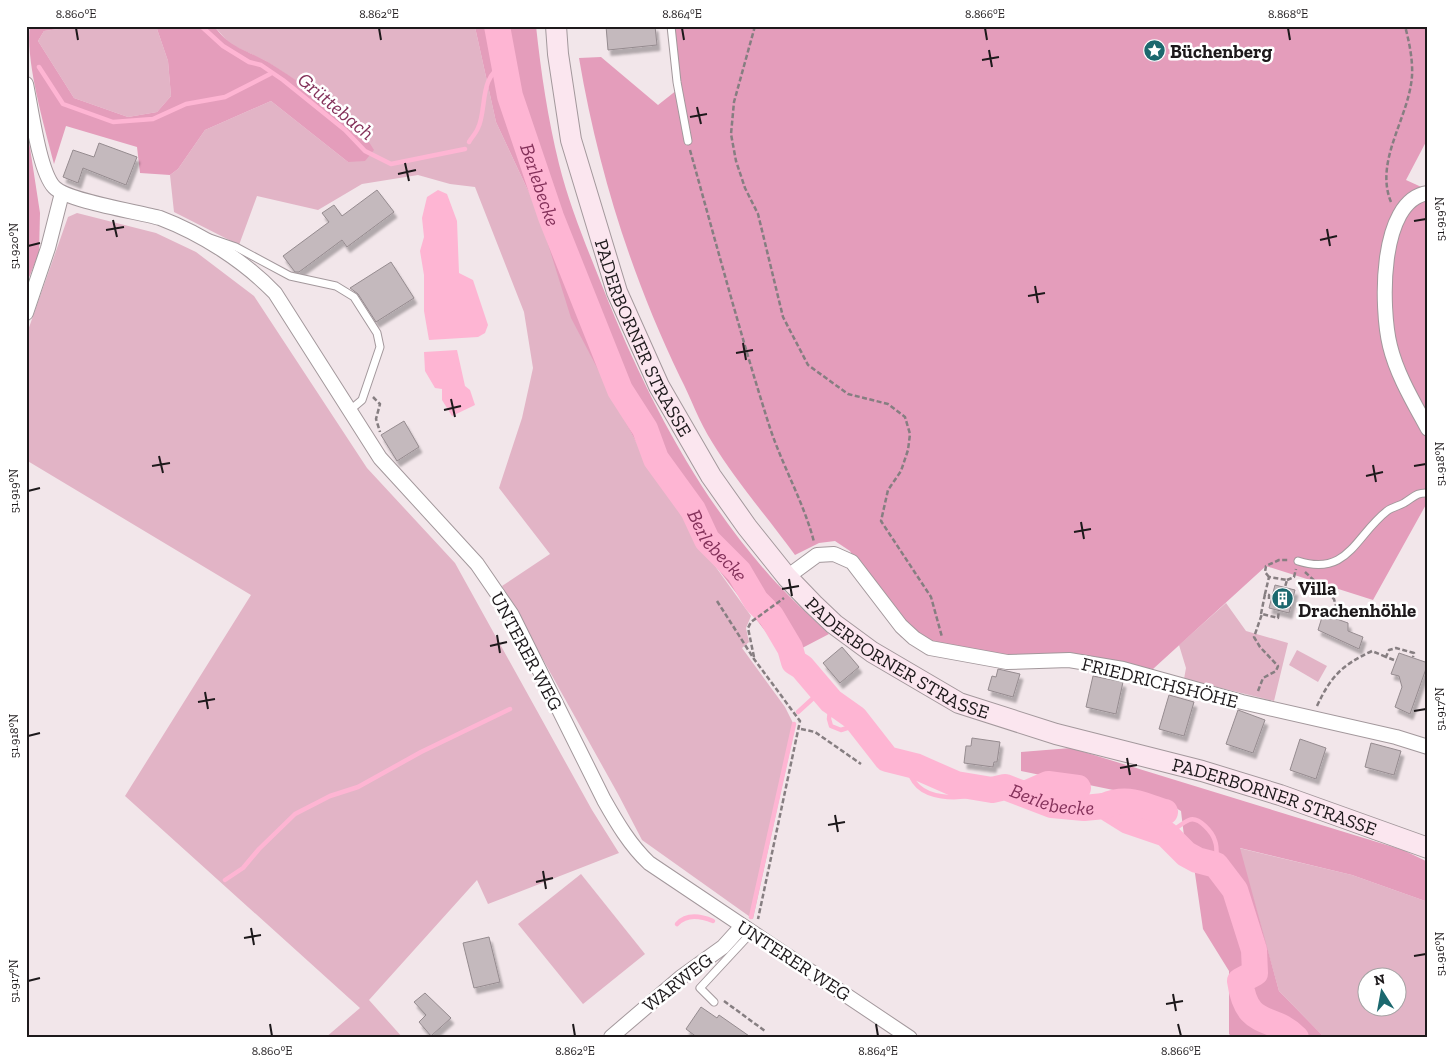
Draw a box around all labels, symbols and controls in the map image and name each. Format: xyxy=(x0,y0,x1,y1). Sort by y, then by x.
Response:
text: 8.860°E xyxy=(56,7,96,21)
text: 8.862°E xyxy=(359,7,399,21)
text: 8.864°E xyxy=(662,7,702,21)
text: 8.866°E xyxy=(965,7,1005,21)
text: 8.868°E xyxy=(1268,7,1308,21)
place icon: Büchenberg xyxy=(1142,39,1166,63)
place label: Büchenberg xyxy=(1170,40,1272,63)
water label: Grüttebach xyxy=(293,67,379,145)
water label: Berlebecke xyxy=(515,140,565,230)
text: 51.919°N xyxy=(1433,197,1447,241)
text: 51.920°N xyxy=(7,223,21,269)
street label: PADERBORNER STRASSE xyxy=(590,236,697,441)
text: 51.918°N xyxy=(1433,442,1447,486)
text: 51.919°N xyxy=(7,469,21,513)
water label: Berlebecke xyxy=(682,505,753,585)
place label: Villa Drachenhöhle xyxy=(1298,577,1416,622)
building icon: Villa Drachenhöhle xyxy=(1270,587,1294,611)
street label: UNTERER WEG xyxy=(486,588,567,714)
street label: PADERBORNER STRASSE xyxy=(800,592,992,724)
street label: FRIEDRICHSHÖHE xyxy=(1079,652,1240,713)
text: 51.917°N xyxy=(1433,687,1447,731)
text: 51.918°N xyxy=(7,714,21,758)
street label: PADERBORNER STRASSE xyxy=(1170,753,1380,841)
water label: Berlebecke xyxy=(1007,778,1095,820)
street label: UNTERER WEG xyxy=(733,915,855,1006)
text: 51.916°N xyxy=(1433,932,1447,976)
street label: WARWEG xyxy=(638,948,717,1017)
text: 51.917°N xyxy=(7,959,21,1003)
north arrow xyxy=(1356,966,1406,1016)
text: N xyxy=(1373,970,1387,989)
text: 8.860°E xyxy=(252,1044,292,1058)
text: 8.862°E xyxy=(555,1044,595,1058)
text: 8.864°E xyxy=(858,1044,898,1058)
text: 8.866°E xyxy=(1161,1044,1201,1058)

